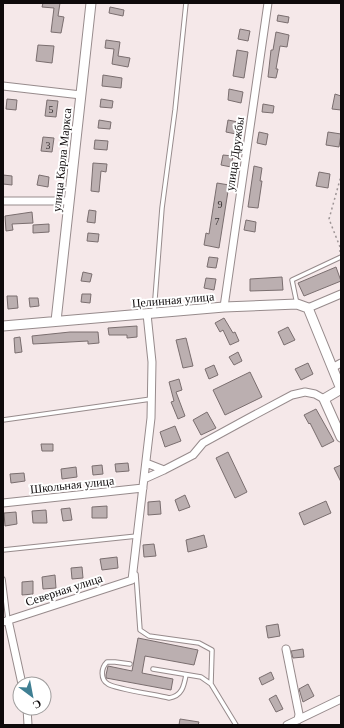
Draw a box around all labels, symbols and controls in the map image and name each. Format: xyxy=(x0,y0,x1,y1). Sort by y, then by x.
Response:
house number: 5 xyxy=(49,104,54,115)
street label: улица Карла Маркса xyxy=(50,107,74,213)
street label: улица Дружбы xyxy=(223,116,247,192)
house number: 3 xyxy=(46,140,51,151)
house number: 9 xyxy=(218,199,223,210)
house number: 7 xyxy=(215,216,220,227)
street label: Целинная улица xyxy=(131,289,215,311)
street label: Школьная улица xyxy=(29,474,115,496)
street label: Северная улица xyxy=(24,571,105,609)
north arrow xyxy=(12,676,52,716)
text: С xyxy=(31,697,44,712)

